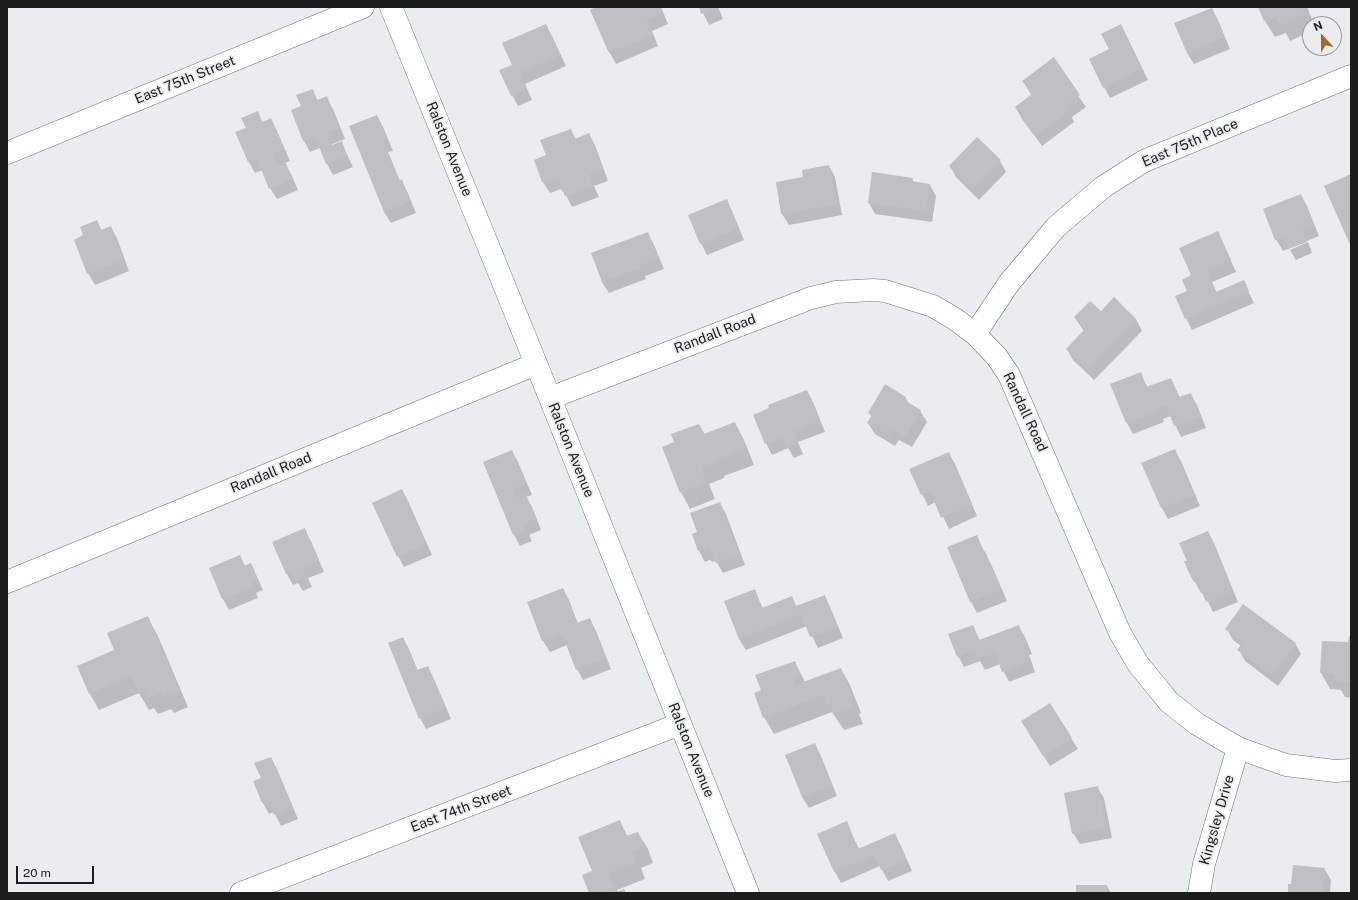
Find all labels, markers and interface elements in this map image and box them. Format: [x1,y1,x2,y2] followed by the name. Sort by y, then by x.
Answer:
[1302,16,1342,56] north arrow
[1312,19,1324,33] text: N
[132,52,238,108] street label: East 75th Street
[422,99,476,199] street label: Ralston Avenue
[1139,115,1241,171] street label: East 75th Place
[672,311,758,357] street label: Randall Road
[999,369,1051,455] street label: Randall Road
[544,400,598,500] street label: Ralston Avenue
[228,449,314,497] street label: Randall Road
[664,700,718,800] street label: Ralston Avenue
[1196,773,1238,867] street label: Kingsley Drive
[408,782,514,836] street label: East 74th Street
[18,858,96,884] scale bar
[23,866,51,880] text: 20 m

